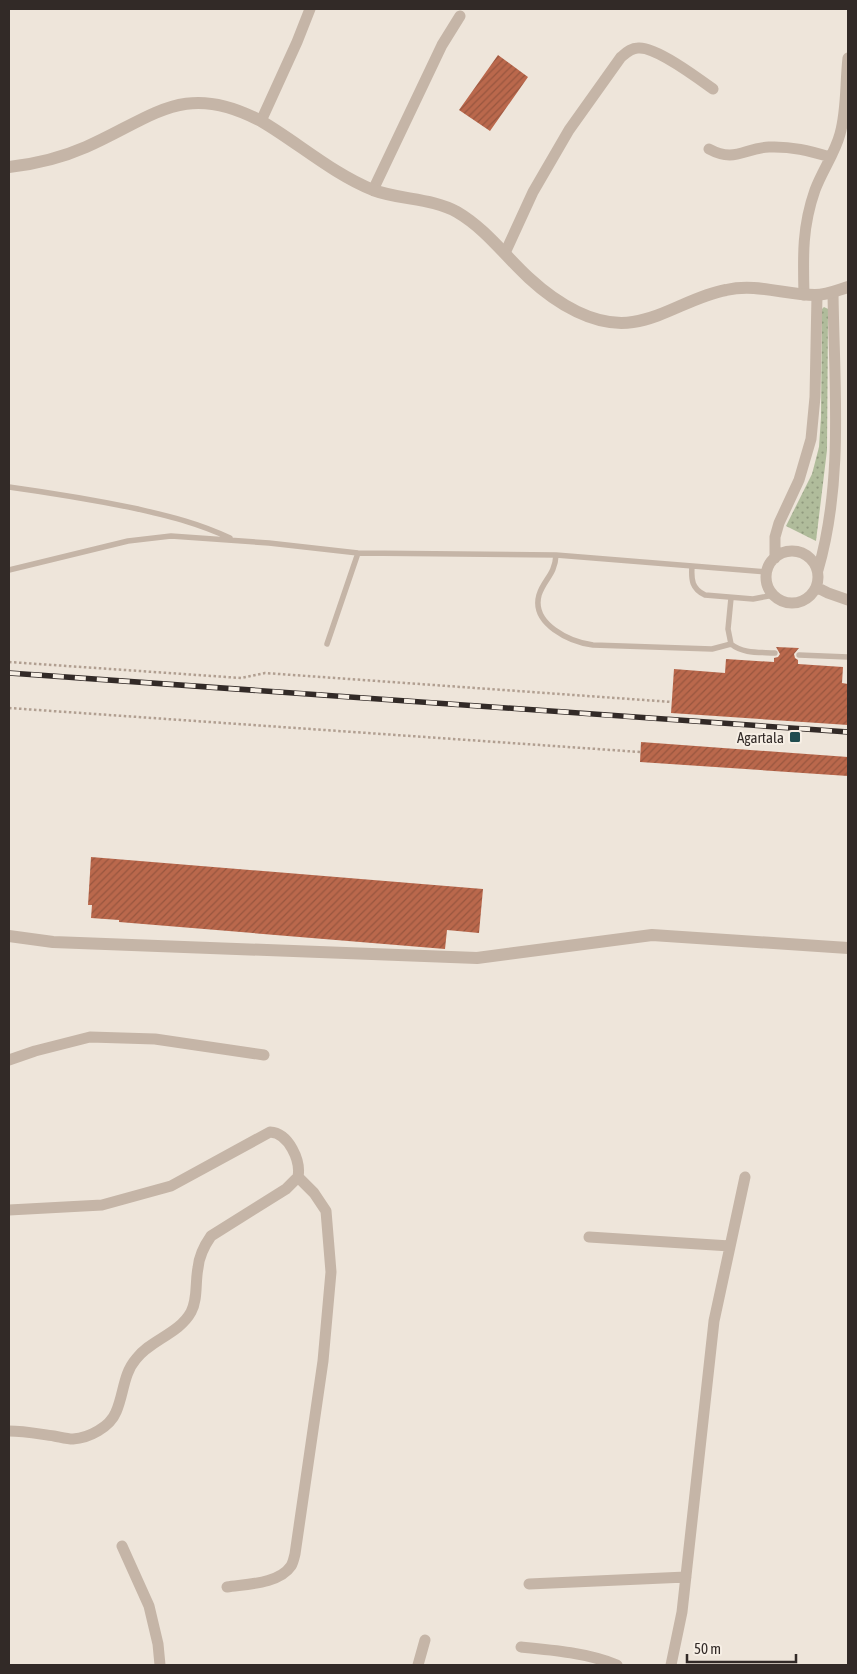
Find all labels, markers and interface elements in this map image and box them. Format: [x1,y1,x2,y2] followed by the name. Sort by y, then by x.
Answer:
[737,729,784,746] place label: Agartala
[788,730,802,744] marker: Agartala
[687,1632,796,1664] scale bar
[694,1640,721,1657] text: 50 m

